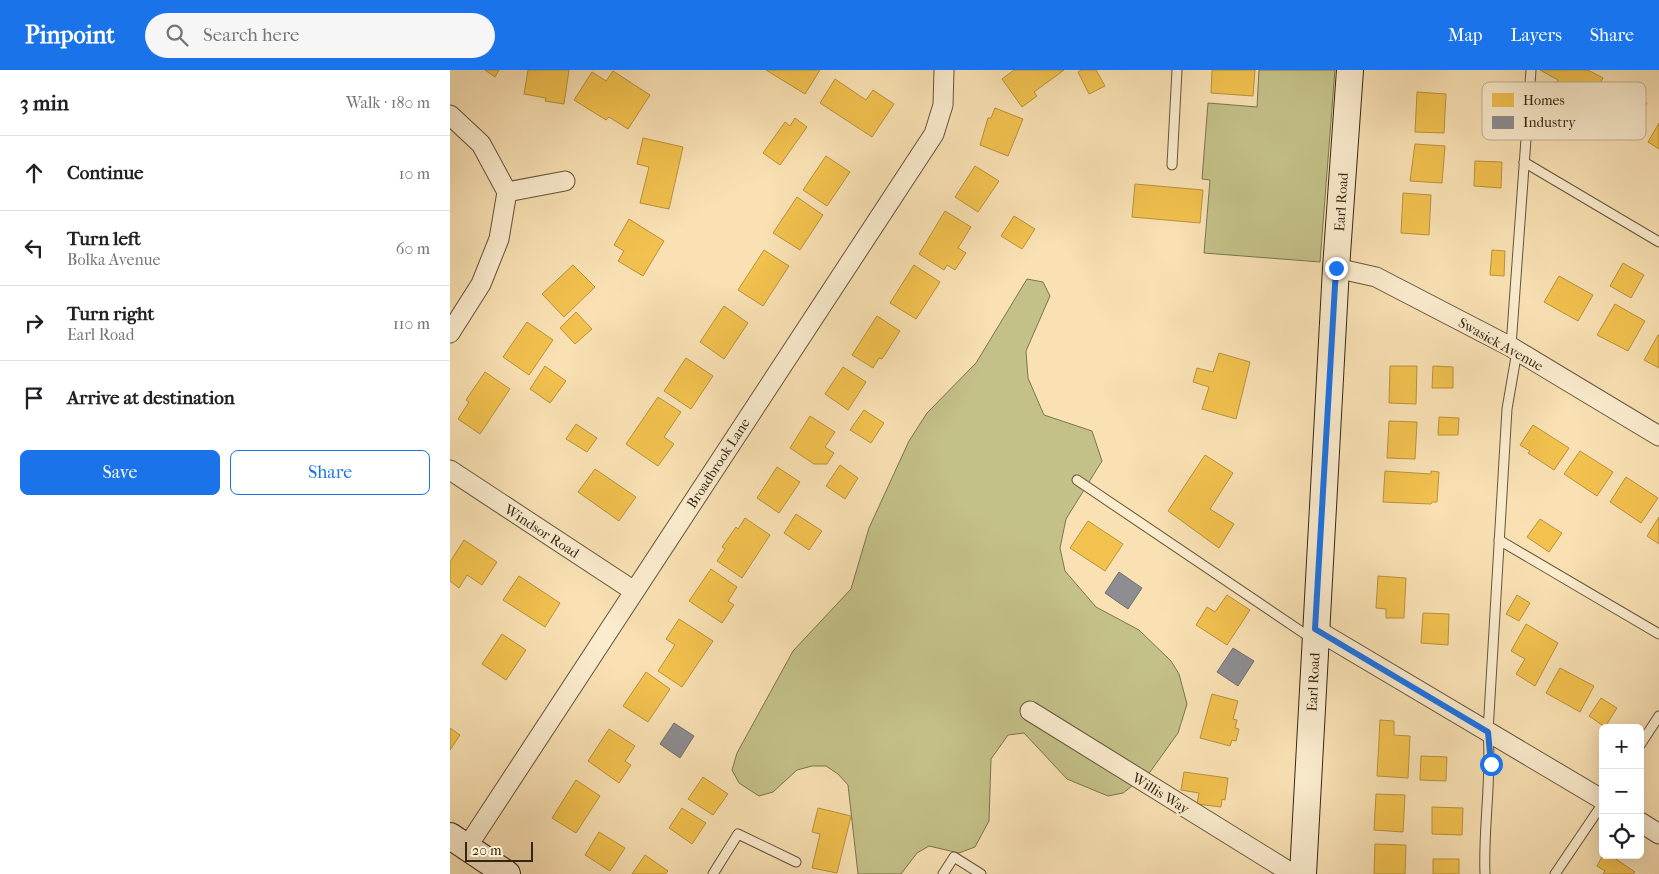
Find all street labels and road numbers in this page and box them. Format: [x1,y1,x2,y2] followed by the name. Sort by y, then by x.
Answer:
[1331,172,1352,232] street label: Earl Road
[1455,314,1546,375] street label: Swasick Avenue
[683,415,754,511] street label: Broadbrook Lane
[500,500,583,562] street label: Windsor Road
[1303,652,1324,712] street label: Earl Road
[1128,769,1193,818] street label: Willis Way

